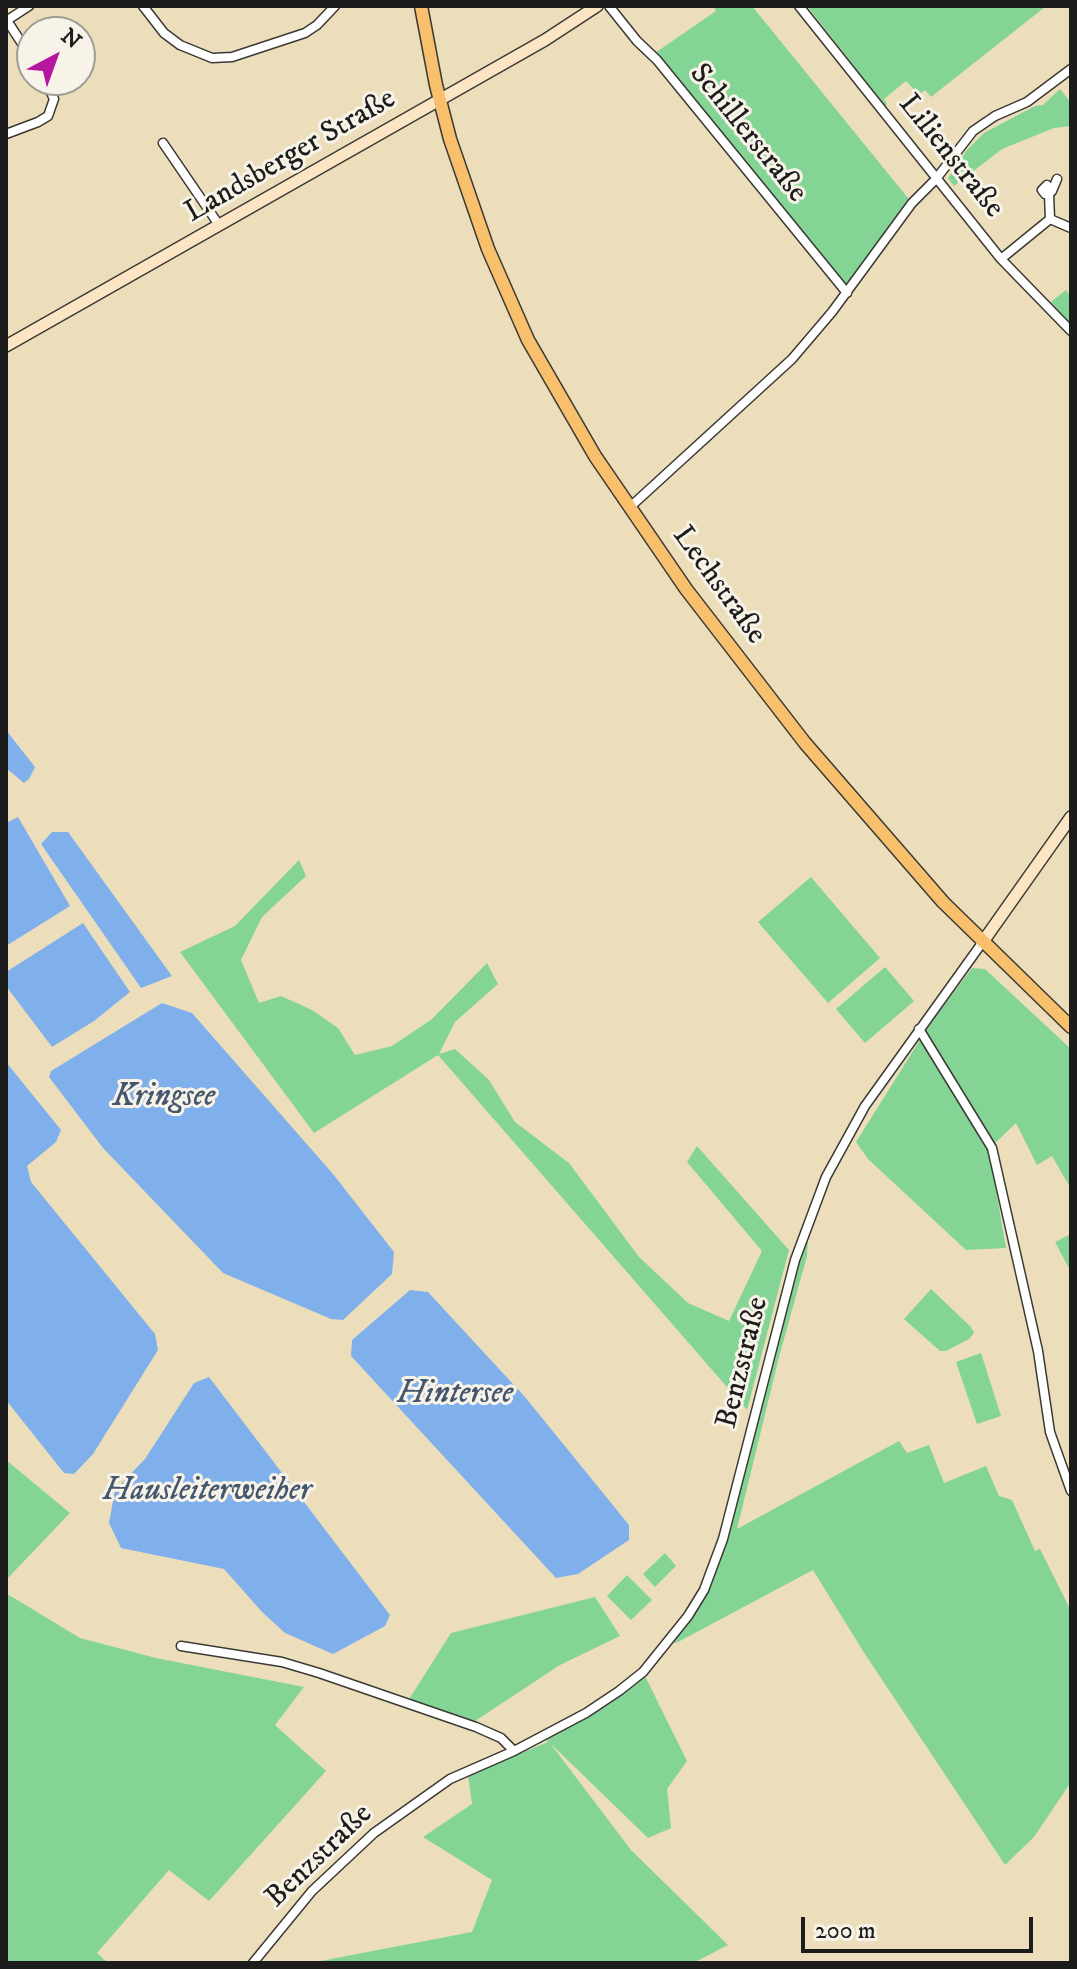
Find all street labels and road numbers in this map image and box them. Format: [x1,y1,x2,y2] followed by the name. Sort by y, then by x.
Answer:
[680,58,814,210] street label: Schillerstraße
[179,82,403,232] street label: Landsberger Straße
[889,88,1011,226] street label: Lilienstraße
[663,520,773,652] street label: Lechstraße
[710,1294,778,1432] street label: Benzstraße
[259,1797,381,1917] street label: Benzstraße

